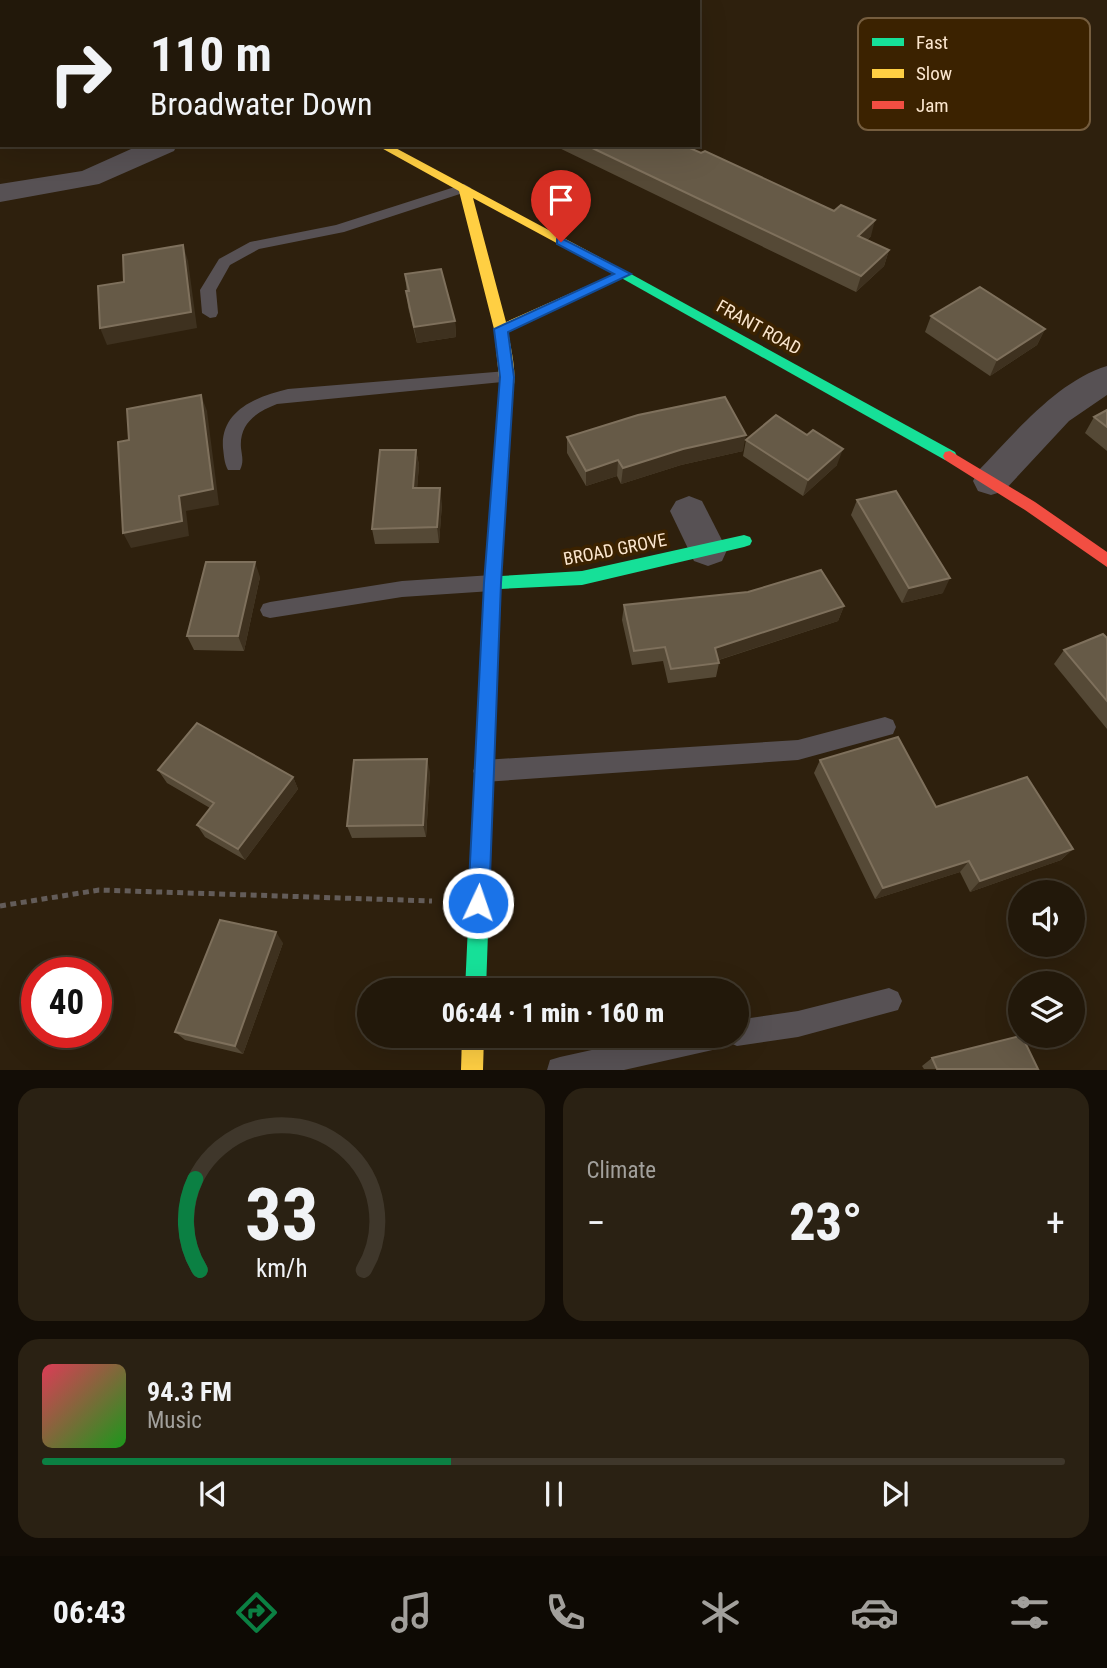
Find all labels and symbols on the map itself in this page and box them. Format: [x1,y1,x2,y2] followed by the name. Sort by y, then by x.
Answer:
[858,18,1090,130] legend
[916,31,948,54] text: Fast
[916,62,952,85] text: Slow
[916,94,949,117] text: Jam
[531,170,591,242] pin
[713,295,805,359] street label: FRANT ROAD
[562,529,668,569] street label: BROAD GROVE
[441,866,515,940] position arrow
[21,957,112,1048] speed limit sign: 40

